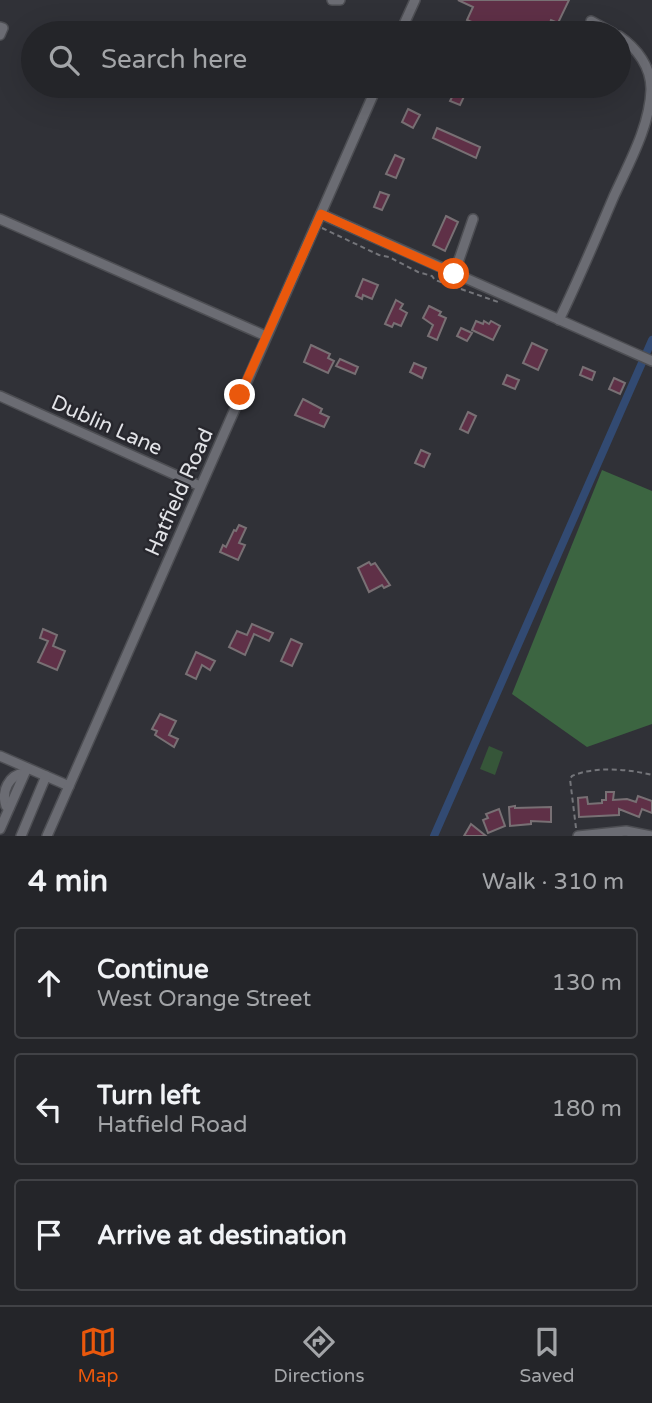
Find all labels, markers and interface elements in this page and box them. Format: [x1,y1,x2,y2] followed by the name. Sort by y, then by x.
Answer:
[21,21,631,98] search box
[45,41,83,79] icon: search
[101,44,247,75] text: Search here
[438,258,469,289] route start
[224,379,255,410] route end
[47,390,166,461] street label: Dublin Lane
[140,424,219,560] street label: Hatfield Road
[28,863,108,900] text: 4 min
[482,868,624,896] text: Walk · 310 m
[97,954,209,985] text: Continue
[30,964,68,1002] icon: ahead
[552,969,622,997] text: 130 m
[97,985,311,1013] text: West Orange Street
[97,1080,200,1111] text: Turn left
[30,1090,68,1128] icon: left
[552,1095,622,1123] text: 180 m
[97,1111,248,1139] text: Hatfield Road
[30,1216,68,1254] icon: arrive
[97,1220,347,1251] text: Arrive at destination
[78,1323,119,1387] tab: Map
[274,1323,365,1387] tab: Directions
[520,1323,574,1387] tab: Saved

